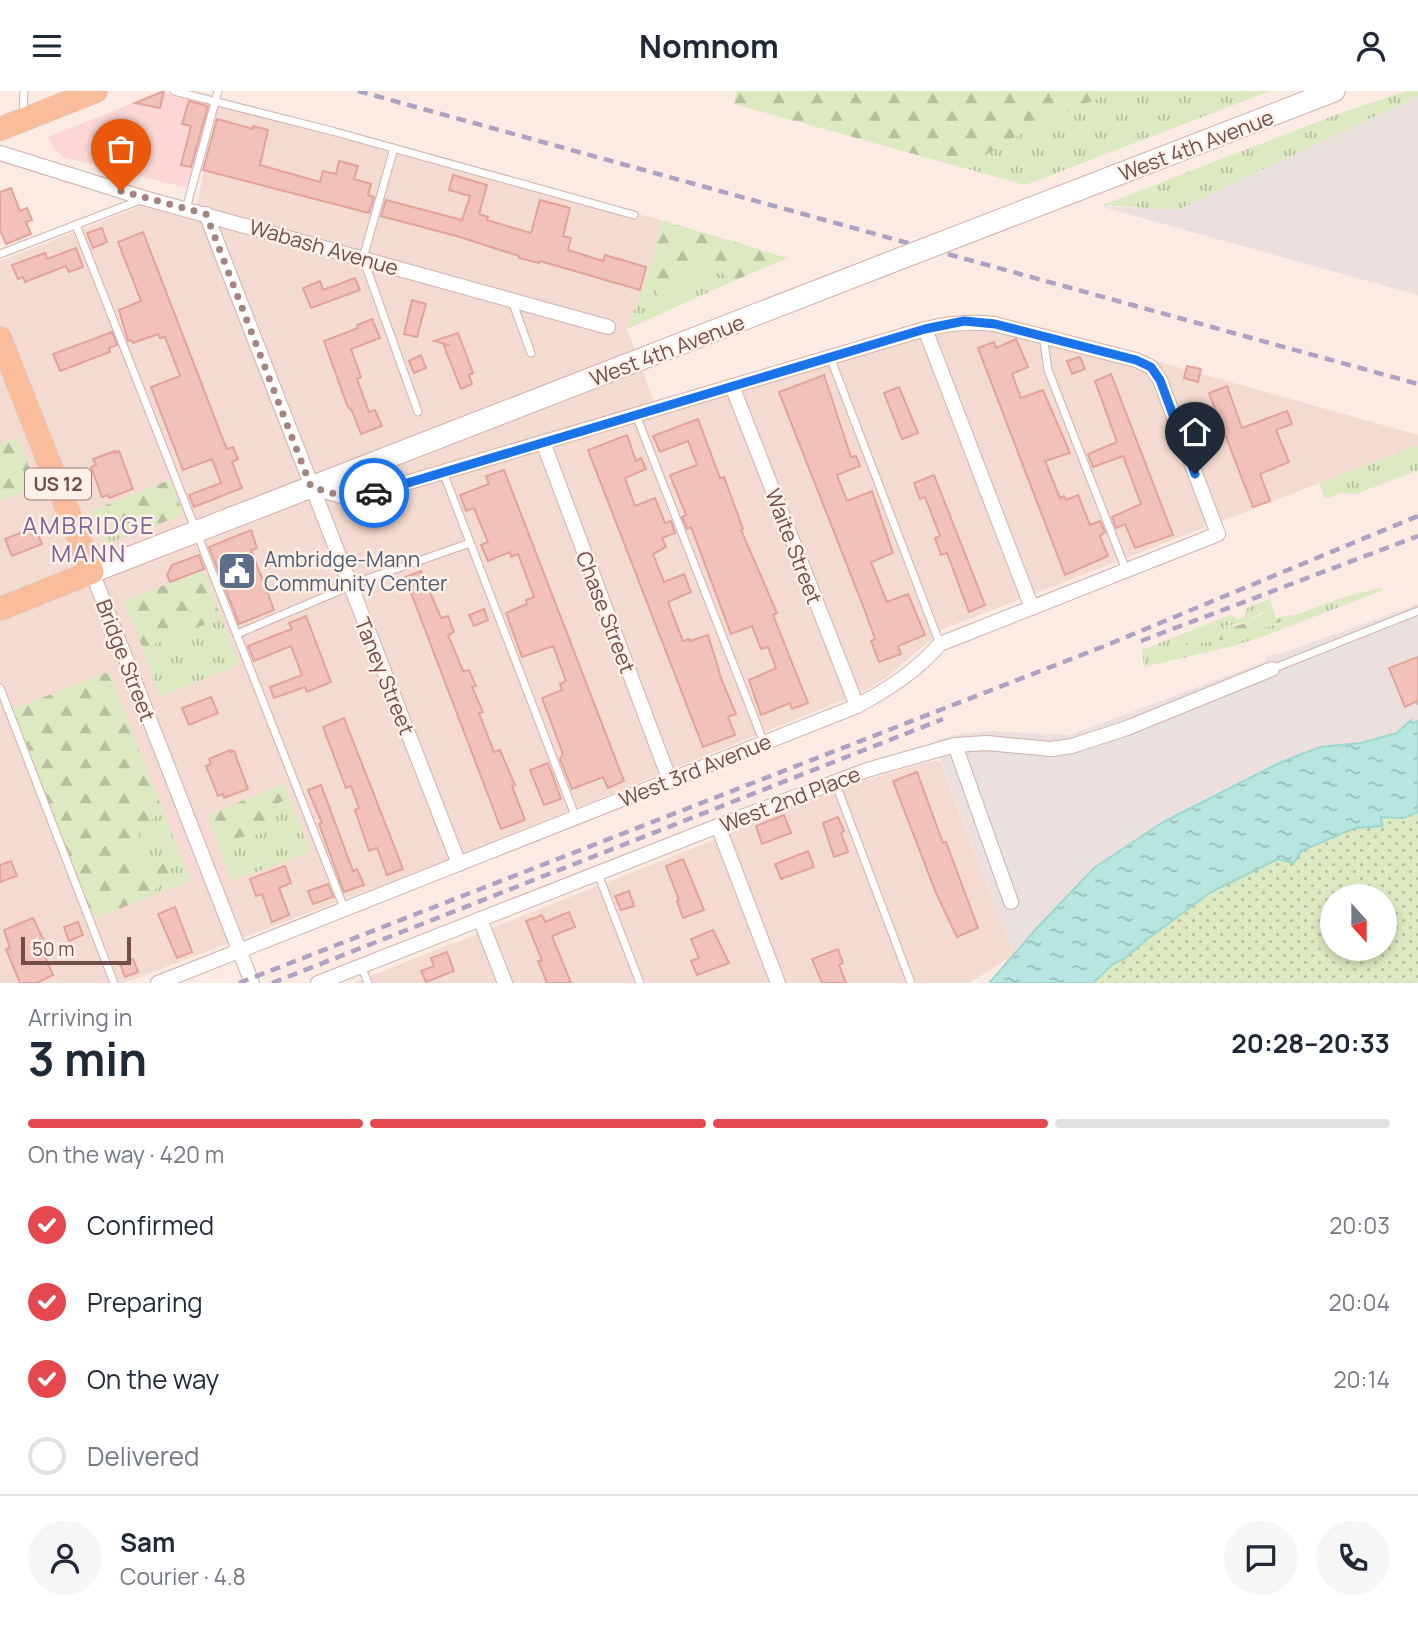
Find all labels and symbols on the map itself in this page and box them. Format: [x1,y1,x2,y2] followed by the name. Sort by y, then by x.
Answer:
[1115,103,1277,187] street label: West 4th Avenue
[91,119,151,191] pin
[246,212,402,282] street label: Wabash Avenue
[586,308,748,392] street label: West 4th Avenue
[1165,402,1225,474] pin
[339,458,409,528] courier
[25,469,91,499] road number: US 12
[759,484,829,608] street label: Waite Street
[22,508,156,569] district label: AMBRIDGE MANN
[264,545,448,597] place label: Ambridge-Mann Community Center
[570,547,642,677] street label: Chase Street
[216,550,258,592] public building icon: Ambridge-Mann Community Center
[90,595,162,725] street label: Bridge Street
[349,613,421,739] street label: Taney Street
[615,727,775,813] street label: West 3rd Avenue
[716,759,864,839] street label: West 2nd Place
[1320,884,1396,961] north arrow
[21,934,131,966] scale bar

